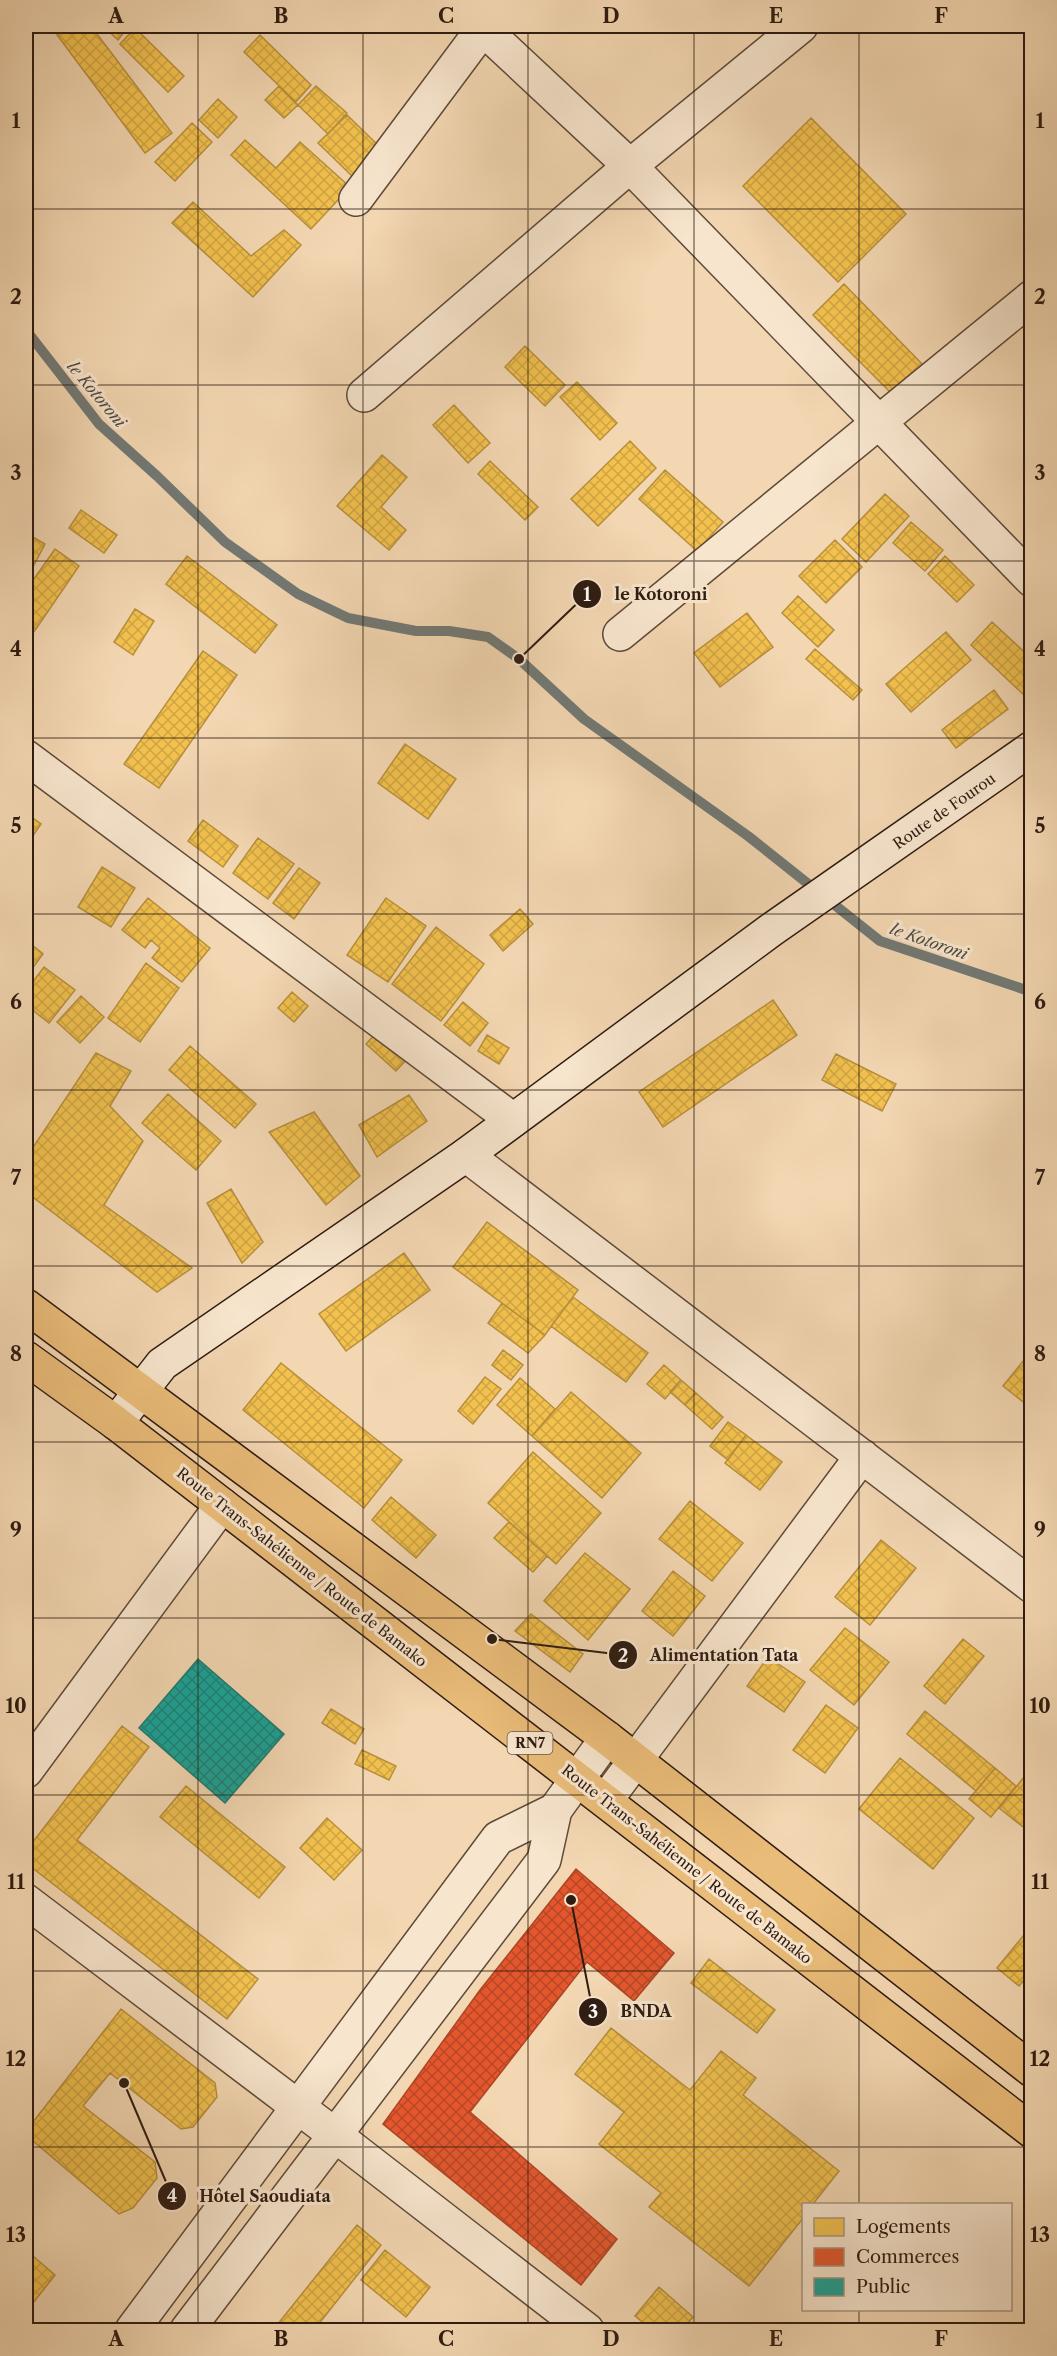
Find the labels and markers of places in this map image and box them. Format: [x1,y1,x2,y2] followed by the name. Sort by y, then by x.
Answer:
[572,577,719,611] callout: le Kotoroni
[608,1638,811,1672] callout: Alimentation Tata
[578,1995,683,2029] callout: BNDA
[157,2179,343,2213] callout: Hôtel Saoudiata

